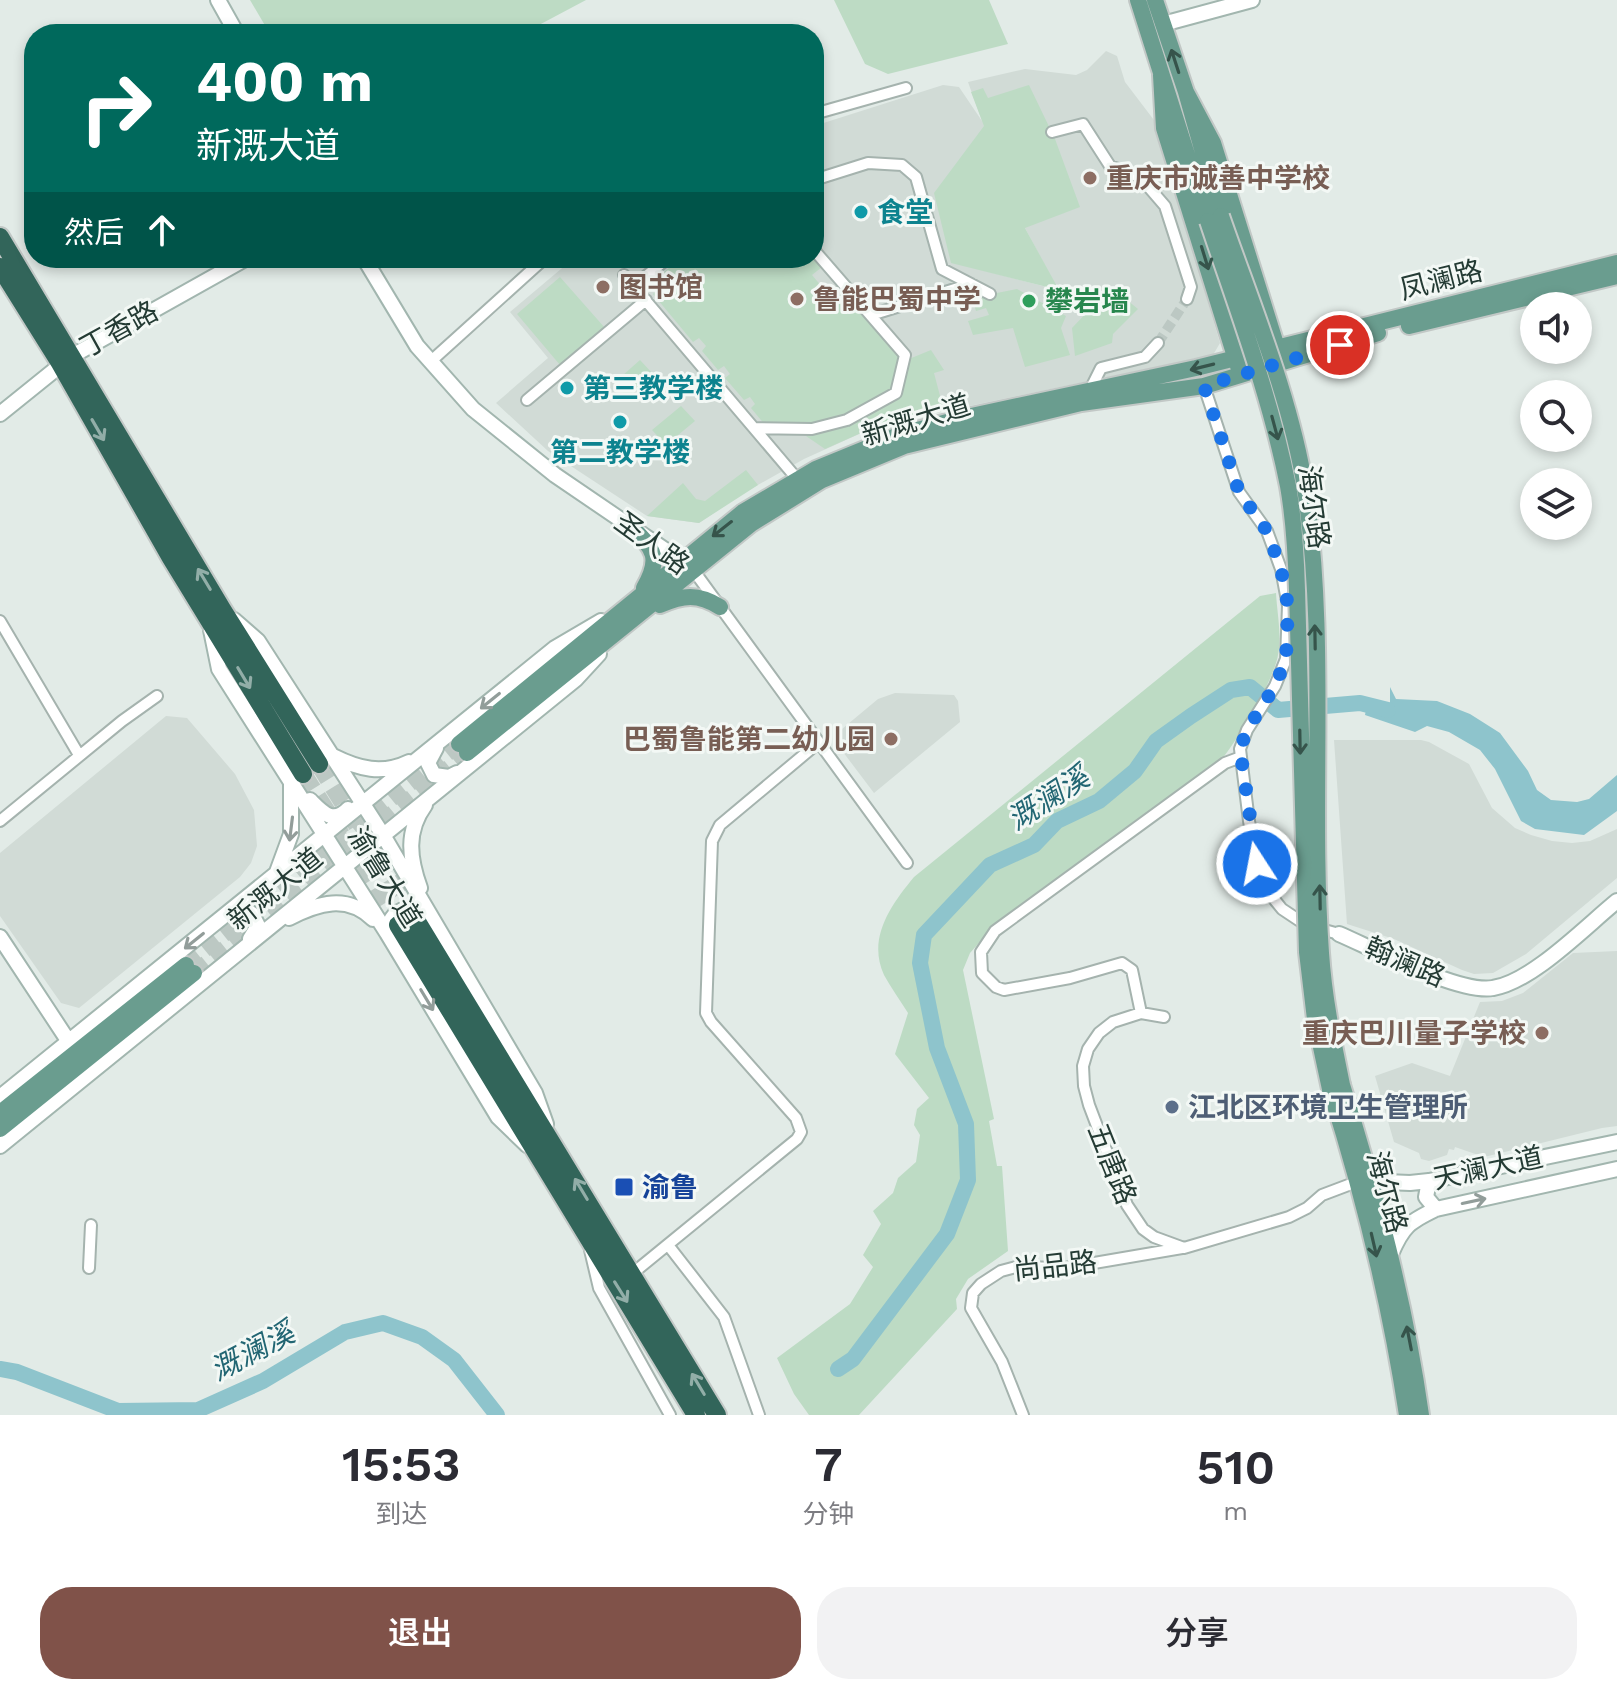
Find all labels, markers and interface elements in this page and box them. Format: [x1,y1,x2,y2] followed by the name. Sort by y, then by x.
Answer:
[1167,48,1182,73] one-way arrow
[196,49,373,115] text: 400 m
[64,56,168,160] icon: right
[196,125,340,167] text: 新溉大道
[1106,162,1330,195] place label: 重庆市诚善中学校
[1081,169,1099,187] marker: 重庆市诚善中学校
[877,196,933,229] place label: 食堂
[852,203,870,221] marker: 食堂
[140,208,184,252] icon: ahead
[64,215,124,250] text: 然后
[1198,245,1213,271] one-way arrow
[1396,254,1486,306] street label: 凤澜路
[619,271,703,304] place label: 图书馆
[594,278,612,296] marker: 图书馆
[813,283,981,316] place label: 鲁能巴蜀中学
[1045,285,1129,318] place label: 攀岩墙
[788,290,806,308] marker: 鲁能巴蜀中学
[1020,292,1038,310] marker: 攀岩墙
[1520,292,1592,540] map controls
[1520,292,1592,364] button: sound
[74,294,164,364] street label: 丁香路
[1306,311,1374,379] pin
[1318,323,1362,367] icon: arrive
[1189,360,1215,375] one-way arrow
[583,372,723,405] place label: 第三教学楼
[558,379,576,397] marker: 第三教学楼
[1520,380,1592,452] button: search
[858,388,974,452] street label: 新溉大道
[611,413,629,431] marker: 第二教学楼
[1268,415,1283,441] one-way arrow
[90,418,106,441] one-way arrow
[550,436,690,469] place label: 第二教学楼
[1292,463,1336,551] street label: 海尔路
[1520,468,1592,540] button: layers
[608,505,696,581] street label: 圣人路
[712,521,733,538] one-way arrow
[196,568,212,591] one-way arrow
[1307,624,1322,651] one-way arrow
[237,666,253,689] one-way arrow
[480,691,501,709] one-way arrow
[623,723,875,756] place label: 巴蜀鲁能第二幼儿园
[1293,728,1308,755] one-way arrow
[882,730,900,748] marker: 巴蜀鲁能第二幼儿园
[1001,757,1098,837] water label: 溉澜溪
[283,815,298,841] one-way arrow
[341,821,429,933] street label: 渝鲁大道
[1215,822,1299,906] position arrow
[221,841,329,937] street label: 新溉大道
[1312,884,1327,911] one-way arrow
[1360,930,1450,994] street label: 翰澜路
[184,933,205,950] one-way arrow
[420,988,436,1011] one-way arrow
[1302,1017,1526,1050] place label: 重庆巴川量子学校
[1533,1024,1551,1042] marker: 重庆巴川量子学校
[1188,1091,1468,1124] place label: 江北区环境卫生管理所
[1163,1098,1181,1116] marker: 江北区环境卫生管理所
[1081,1119,1143,1209] street label: 五唐路
[1430,1140,1546,1196] street label: 天澜大道
[1360,1147,1414,1237] street label: 海尔路
[642,1171,698,1204] place label: 渝鲁
[613,1176,635,1198] marker: 渝鲁
[573,1178,589,1201] one-way arrow
[1461,1193,1486,1208] one-way arrow
[1367,1231,1382,1257] one-way arrow
[1011,1245,1099,1287] street label: 尚品路
[613,1280,629,1303] one-way arrow
[204,1313,303,1388] water label: 溉澜溪
[1400,1326,1415,1351] one-way arrow
[690,1373,706,1396] one-way arrow
[342,1436,461,1493] text: 15:53
[814,1436,843,1493] text: 7
[1197,1439,1275,1496] text: 510
[1223,1496,1248,1526] text: m
[375,1499,427,1529] text: 到达
[803,1499,855,1529] text: 分钟
[40,1587,801,1679] button: 退出
[817,1587,1577,1679] button: 分享

